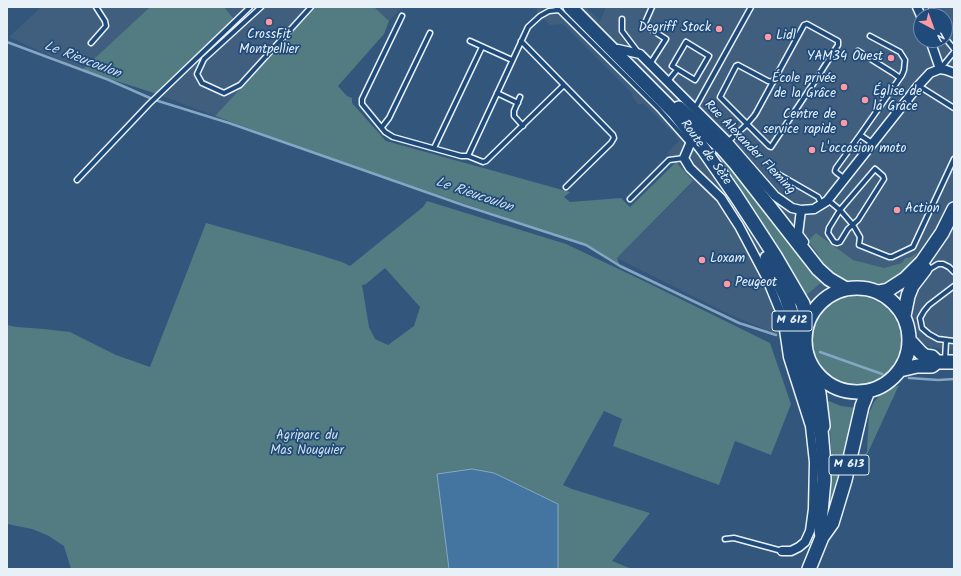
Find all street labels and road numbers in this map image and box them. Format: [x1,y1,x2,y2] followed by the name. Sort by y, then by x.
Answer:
[700,98,798,198] street label: Rue Alexander Fleming
[676,117,734,189] street label: Route de Sète
[772,311,812,331] road number: M 612
[829,455,869,475] road number: M 613

